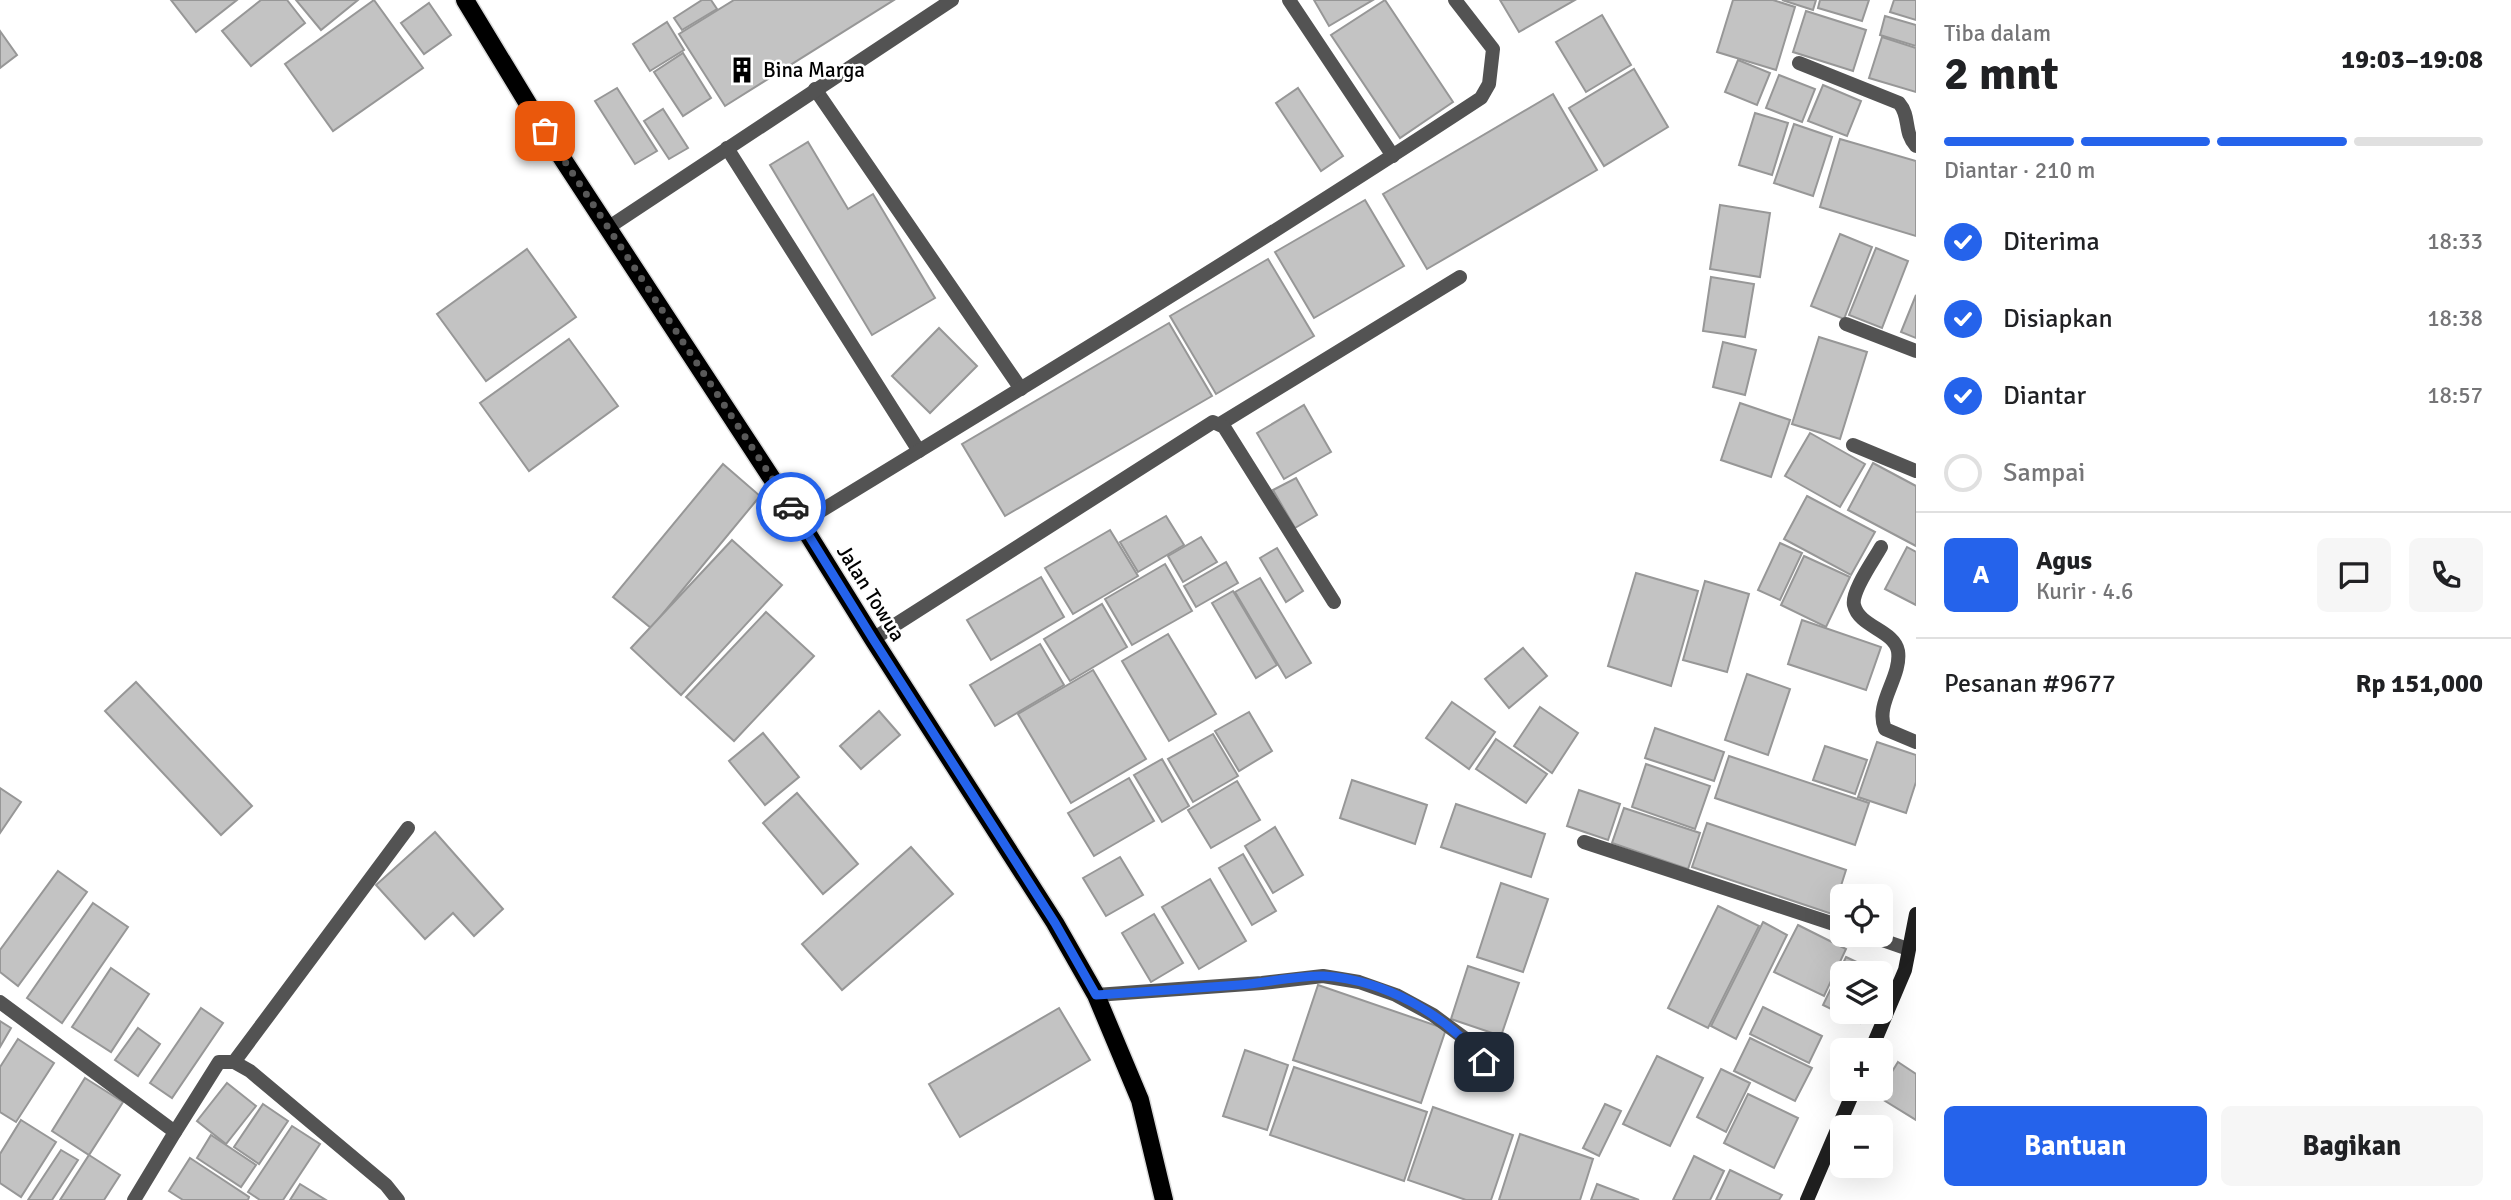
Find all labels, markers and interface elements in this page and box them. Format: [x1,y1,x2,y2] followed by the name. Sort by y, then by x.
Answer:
[1944,19,2051,48] text: Tiba dalam
[2341,44,2483,76] text: 19:03–19:08
[1944,46,2059,102] text: 2 mnt
[727,55,757,85] building icon: Bina Marga
[763,57,865,83] place label: Bina Marga
[515,101,575,161] pin
[526,112,564,150] icon: bag
[1944,156,2095,185] text: Diantar · 210 m
[1944,223,1982,261] icon: check
[2003,226,2100,258] text: Diterima
[2427,227,2483,256] text: 18:33
[1944,300,1982,338] icon: check
[2003,303,2113,335] text: Disiapkan
[2427,304,2483,333] text: 18:38
[1944,377,1982,415] icon: check
[2003,380,2086,412] text: Diantar
[2427,381,2483,410] text: 18:57
[2003,457,2085,489] text: Sampai
[756,472,826,542] courier
[772,488,810,526] icon: car
[2317,538,2391,612] button: chat
[2409,538,2483,612] button: phone
[831,540,911,646] street label: Jalan Towua
[2036,545,2092,577] text: Agus
[1973,559,1989,591] text: A
[2036,577,2133,606] text: Kurir · 4.6
[1944,668,2116,700] text: Pesanan #9677
[2355,668,2483,700] text: Rp 151,000
[1830,884,1893,1178] map controls
[1830,884,1893,947] button: locate
[1830,961,1893,1024] button: layers
[1454,1032,1514,1092] pin
[1830,1038,1893,1101] button: +
[1465,1043,1503,1081] icon: home
[1944,1106,2207,1186] button: Bantuan
[2221,1106,2483,1186] button: Bagikan
[1830,1115,1893,1178] button: −

